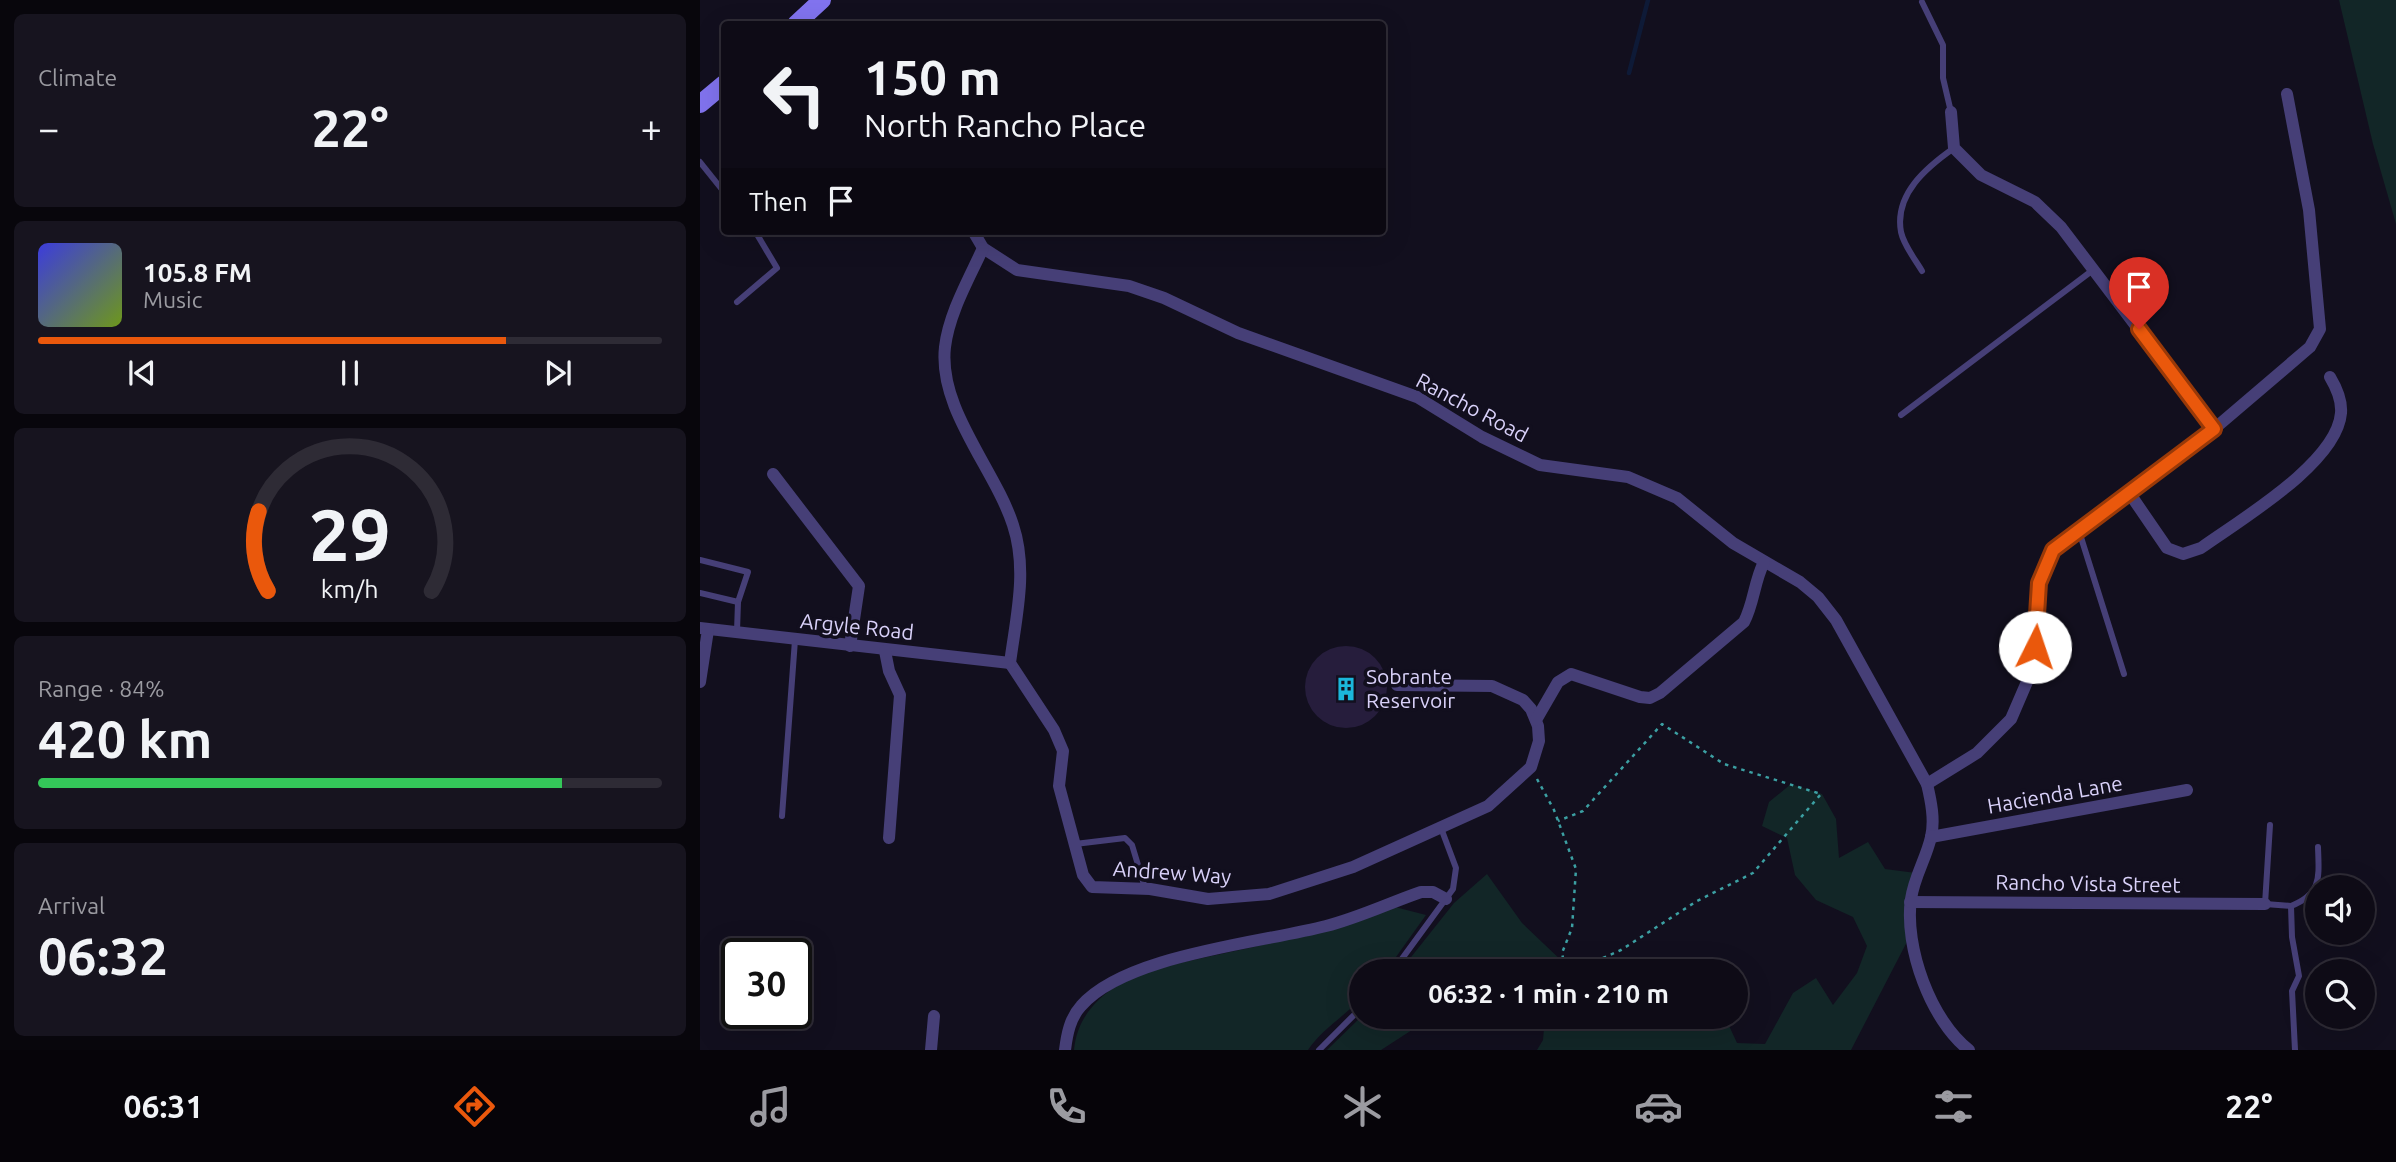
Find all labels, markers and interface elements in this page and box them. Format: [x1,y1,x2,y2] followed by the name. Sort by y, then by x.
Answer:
[749,49,840,140] icon: left
[864,49,1001,104] text: 150 m
[38,65,117,90] text: Climate
[311,99,389,157] text: 22°
[38,107,59,149] text: −
[641,107,662,149] text: +
[864,107,1146,143] text: North Rancho Place
[822,182,860,220] icon: arrive
[749,187,808,216] text: Then
[2109,257,2169,329] pin
[143,258,252,287] text: 105.8 FM
[2120,268,2158,306] icon: arrive
[143,287,202,312] text: Music
[123,354,161,392] icon: previous
[331,354,369,392] icon: pause
[539,354,577,392] icon: next
[1412,368,1532,447] street label: Rancho Road
[309,493,391,575] text: 29
[321,575,379,603] text: km/h
[799,608,915,644] street label: Argyle Road
[1998,610,2072,684] position arrow
[1366,664,1455,712] place label: Sobrante Reservoir
[1332,675,1360,703] building icon: Sobrante Reservoir
[38,676,165,701] text: Range · 84%
[38,710,212,768] text: 420 km
[1985,770,2124,818] street label: Hacienda Lane
[1112,856,1232,888] street label: Andrew Way
[1995,869,2181,897] street label: Rancho Vista Street
[2305,875,2375,1029] map controls
[2305,875,2375,945] button: sound
[38,893,105,918] text: Arrival
[38,927,168,985] text: 06:32
[721,938,812,1029] speed limit sign: 30
[2305,959,2375,1029] button: search
[1428,979,1669,1008] text: 06:32 · 1 min · 210 m
[450,1082,499,1131] icon: directions
[746,1082,795,1131] icon: music
[1042,1082,1091,1131] icon: phone
[1338,1082,1387,1131] icon: climate
[1634,1082,1683,1131] icon: car
[1929,1082,1978,1131] icon: filters
[123,1088,203,1124] text: 06:31
[2225,1088,2273,1124] text: 22°

